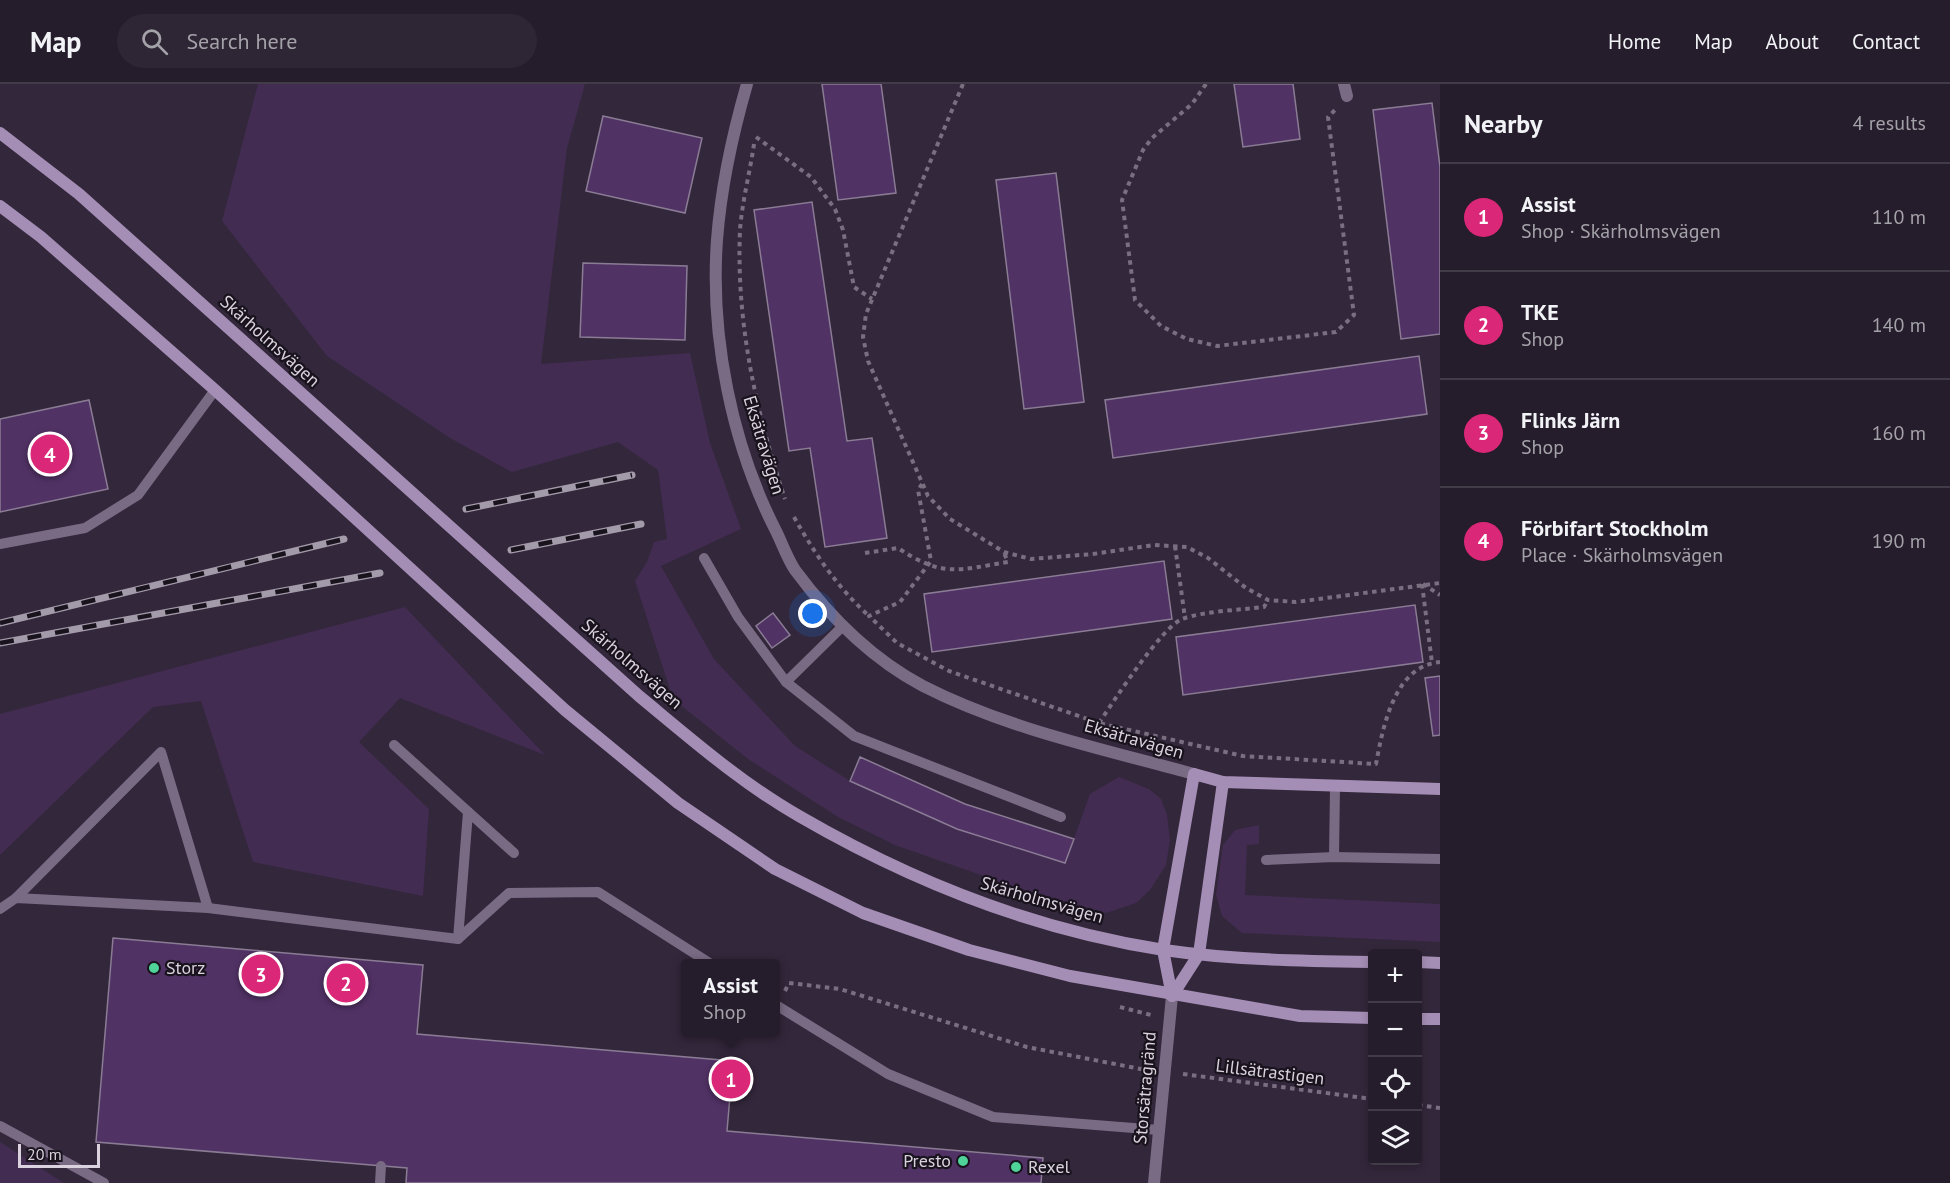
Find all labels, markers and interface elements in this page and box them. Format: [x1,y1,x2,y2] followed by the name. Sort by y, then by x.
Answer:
[117,14,537,68] search box
[30,23,81,60] text: Map
[138,25,171,58] icon: search
[186,27,297,55] text: Search here
[1608,28,1661,55] text: Home
[1694,28,1733,55] text: Map
[1766,28,1819,55] text: About
[1852,28,1920,55] text: Contact
[1464,107,1542,140] text: Nearby
[1853,110,1926,136] text: 4 results
[1521,190,1576,218] text: Assist
[1478,204,1489,230] text: 1
[1872,204,1926,230] text: 110 m
[1521,218,1721,244] text: Shop · Skärholmsvägen
[216,290,325,391] street label: Skärholmsvägen
[1521,298,1559,326] text: TKE
[1478,312,1489,338] text: 2
[1872,312,1926,338] text: 140 m
[1521,326,1564,352] text: Shop
[739,393,790,497] street label: Eksätravägen
[1521,406,1620,434] text: Flinks Järn
[1478,420,1489,446] text: 3
[1872,420,1926,446] text: 160 m
[31,432,70,476] pin: 4
[1521,434,1564,460] text: Shop
[1521,514,1708,542] text: Förbifart Stockholm
[1478,528,1489,554] text: 4
[1872,528,1926,554] text: 190 m
[1521,542,1723,568] text: Place · Skärholmsvägen
[798,599,827,628] your location
[577,613,688,714] street label: Skärholmsvägen
[1082,713,1186,764] street label: Eksätravägen
[978,871,1106,928] street label: Skärholmsvägen
[1368,949,1422,1165] map controls
[1368,949,1422,1003] button: +
[242,952,280,996] pin: 3
[166,956,205,979] place label: Storz
[681,959,780,1037] popup
[326,960,366,1006] pin: 2
[147,961,161,975] marker: Storz
[703,971,758,999] text: Assist
[703,999,746,1025] text: Shop
[1368,1003,1422,1057] button: −
[1128,1031,1161,1145] street label: Storsätragränd
[1214,1053,1326,1090] street label: Lillsätrastigen
[712,1056,750,1102] pin: 1
[1368,1057,1422,1111] button: locate
[1368,1111,1422,1165] button: layers
[18,1141,100,1168] scale bar
[27,1144,62,1164] text: 20 m
[903,1149,951,1172] place label: Presto
[956,1154,970,1168] marker: Presto
[1028,1155,1071,1178] place label: Rexel
[1009,1160,1023,1174] marker: Rexel

